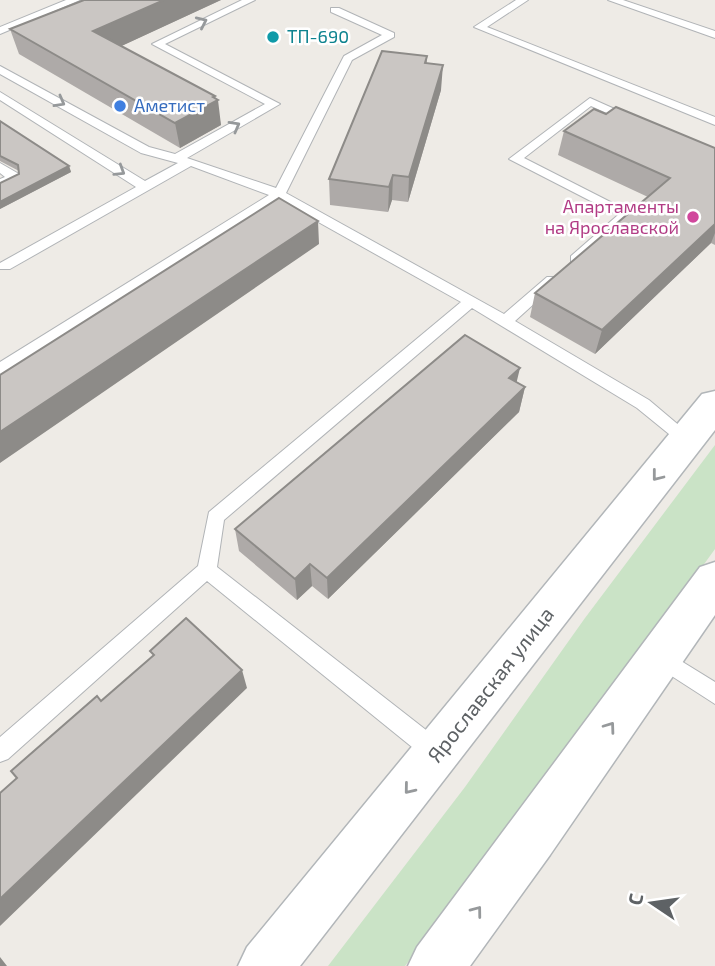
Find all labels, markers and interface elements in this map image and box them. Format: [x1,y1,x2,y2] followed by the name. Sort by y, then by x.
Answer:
[195,17,207,31] one-way arrow
[287,25,349,47] place label: ТП-690
[265,29,281,45] marker: ТП-690
[52,94,65,107] one-way arrow
[134,94,205,116] place label: Аметист
[112,98,128,114] marker: Аметист
[228,121,241,134] one-way arrow
[112,162,125,175] one-way arrow
[545,195,679,238] place label: Апартаменты на Ярославской
[685,209,701,225] marker: Апартаменты на Ярославской
[652,468,665,480] one-way arrow
[421,601,559,767] street label: Ярославская улица
[602,722,614,735] one-way arrow
[405,780,417,793] one-way arrow
[617,868,687,938] north arrow
[622,891,647,907] text: С
[468,906,481,919] one-way arrow

